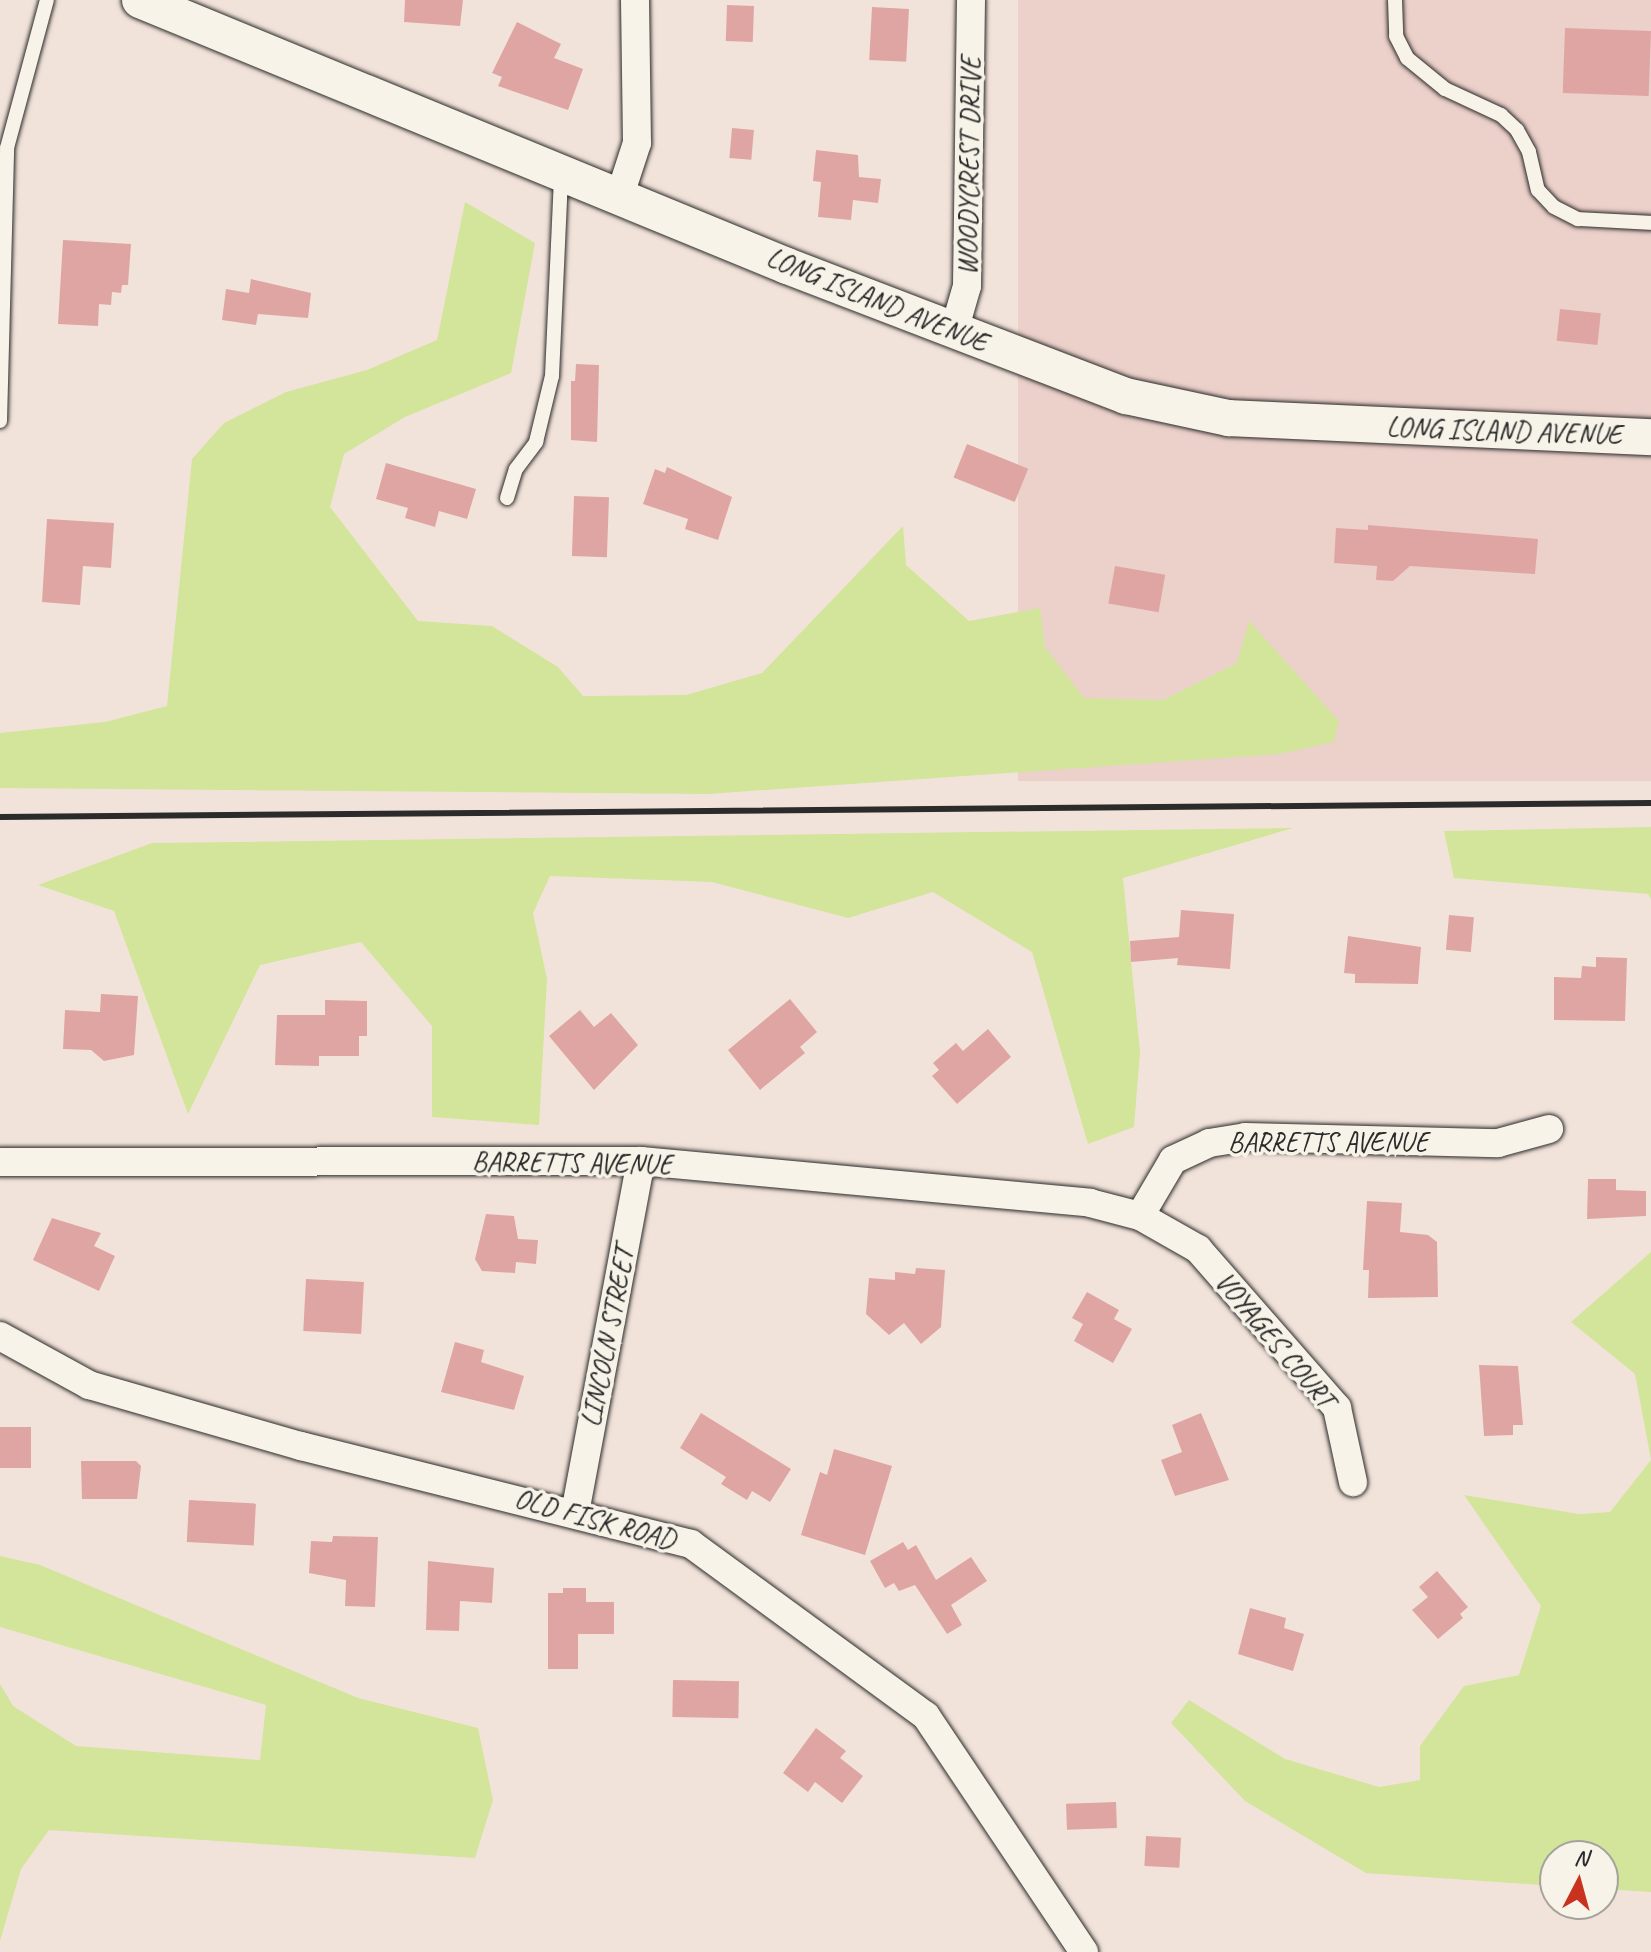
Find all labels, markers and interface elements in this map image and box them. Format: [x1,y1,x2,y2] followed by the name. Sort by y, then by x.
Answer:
[950,56,988,276] street label: WOODYCREST DRIVE
[761,240,993,360] street label: LONG ISLAND AVENUE
[1386,410,1622,452] street label: LONG ISLAND AVENUE
[1227,1125,1429,1159] street label: BARRETTS AVENUE
[471,1144,673,1182] street label: BARRETTS AVENUE
[574,1245,642,1429] street label: LINCOLN STREET
[1208,1265,1342,1415] street label: VOYAGES COURT
[510,1481,680,1557] street label: OLD FISK ROAD
[1539,1840,1619,1920] north arrow
[1573,1843,1590,1873] text: N

